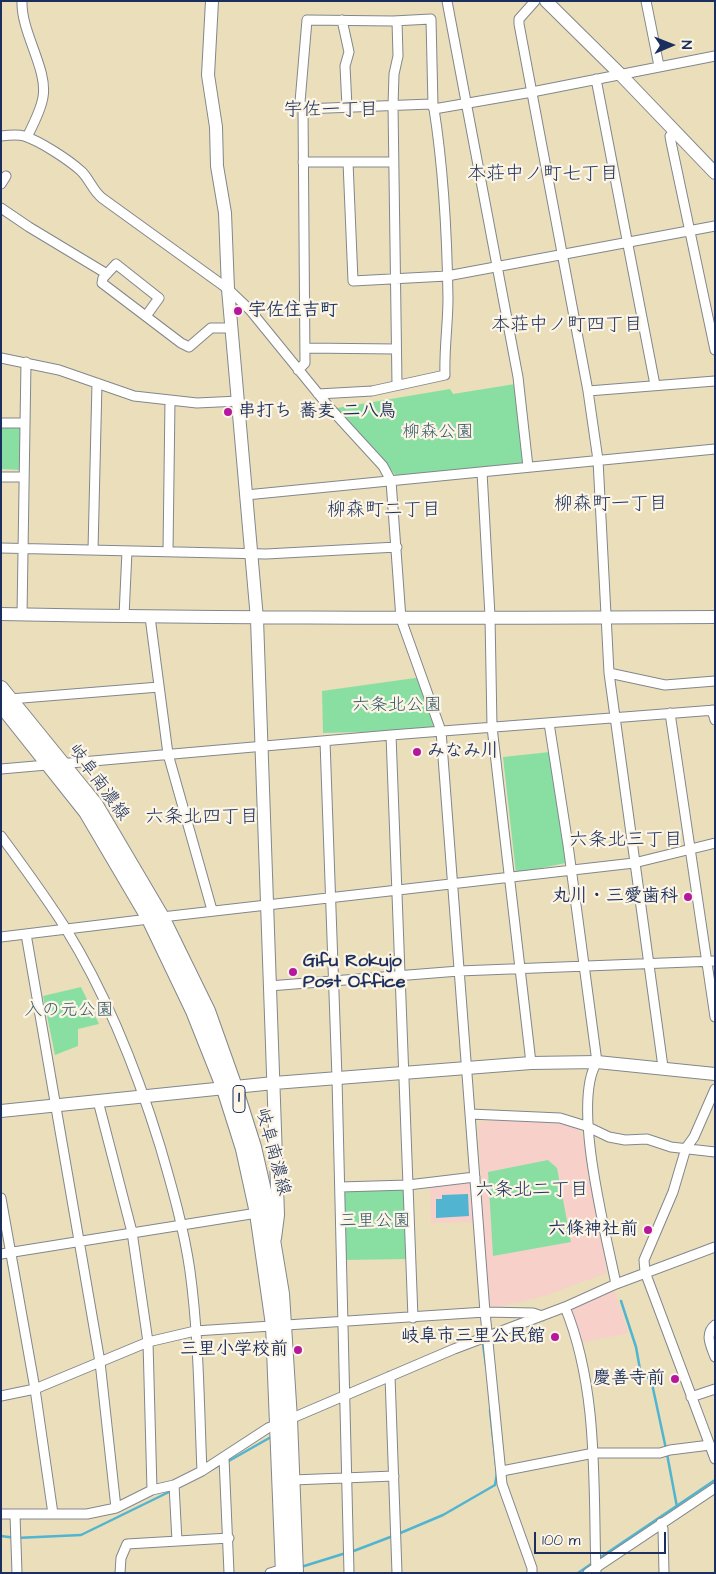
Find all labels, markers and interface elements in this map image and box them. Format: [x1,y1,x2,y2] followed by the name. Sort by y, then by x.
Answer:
[646,20,696,70] north arrow
[676,40,696,49] text: N
[284,100,378,122] district label: 宇佐一丁目
[467,164,619,186] district label: 本荘中ノ町七丁目
[248,300,338,322] place label: 宇佐住吉町
[232,305,244,317] marker: 宇佐住吉町
[491,315,643,337] district label: 本荘中ノ町四丁目
[238,401,396,423] place label: 串打ち 蕎麦 二八鳥
[222,406,234,418] marker: 串打ち 蕎麦 二八鳥
[402,422,474,444] park label: 柳森公園
[554,494,668,516] district label: 柳森町一丁目
[327,500,441,522] district label: 柳森町二丁目
[352,695,442,717] park label: 六条北公園
[63,740,133,826] street label: 岐阜南濃線
[427,741,499,763] place label: みなみ川
[411,746,423,758] marker: みなみ川
[145,807,259,829] district label: 六条北四丁目
[569,830,683,852] district label: 六条北三丁目
[552,886,678,908] place label: 丸川・三愛歯科
[682,891,694,903] marker: 丸川・三愛歯科
[303,951,405,994] place label: Gifu Rokujo Post Office
[287,966,299,978] marker: Gifu Rokujo Post Office
[24,1000,114,1022] park label: 入の元公園
[233,1086,245,1112] road number: 1
[250,1106,294,1198] street label: 岐阜南濃線
[475,1180,589,1202] district label: 六条北二丁目
[339,1211,411,1233] park label: 三里公園
[548,1219,638,1241] place label: 六條神社前
[642,1224,654,1236] marker: 六條神社前
[401,1326,545,1348] place label: 岐阜市三里公民館
[549,1331,561,1343] marker: 岐阜市三里公民館
[180,1339,288,1361] place label: 三里小学校前
[292,1344,304,1356] marker: 三里小学校前
[593,1368,665,1390] place label: 慶善寺前
[669,1373,681,1385] marker: 慶善寺前
[536,1522,668,1554] scale bar
[542,1530,581,1551] text: 100 m

